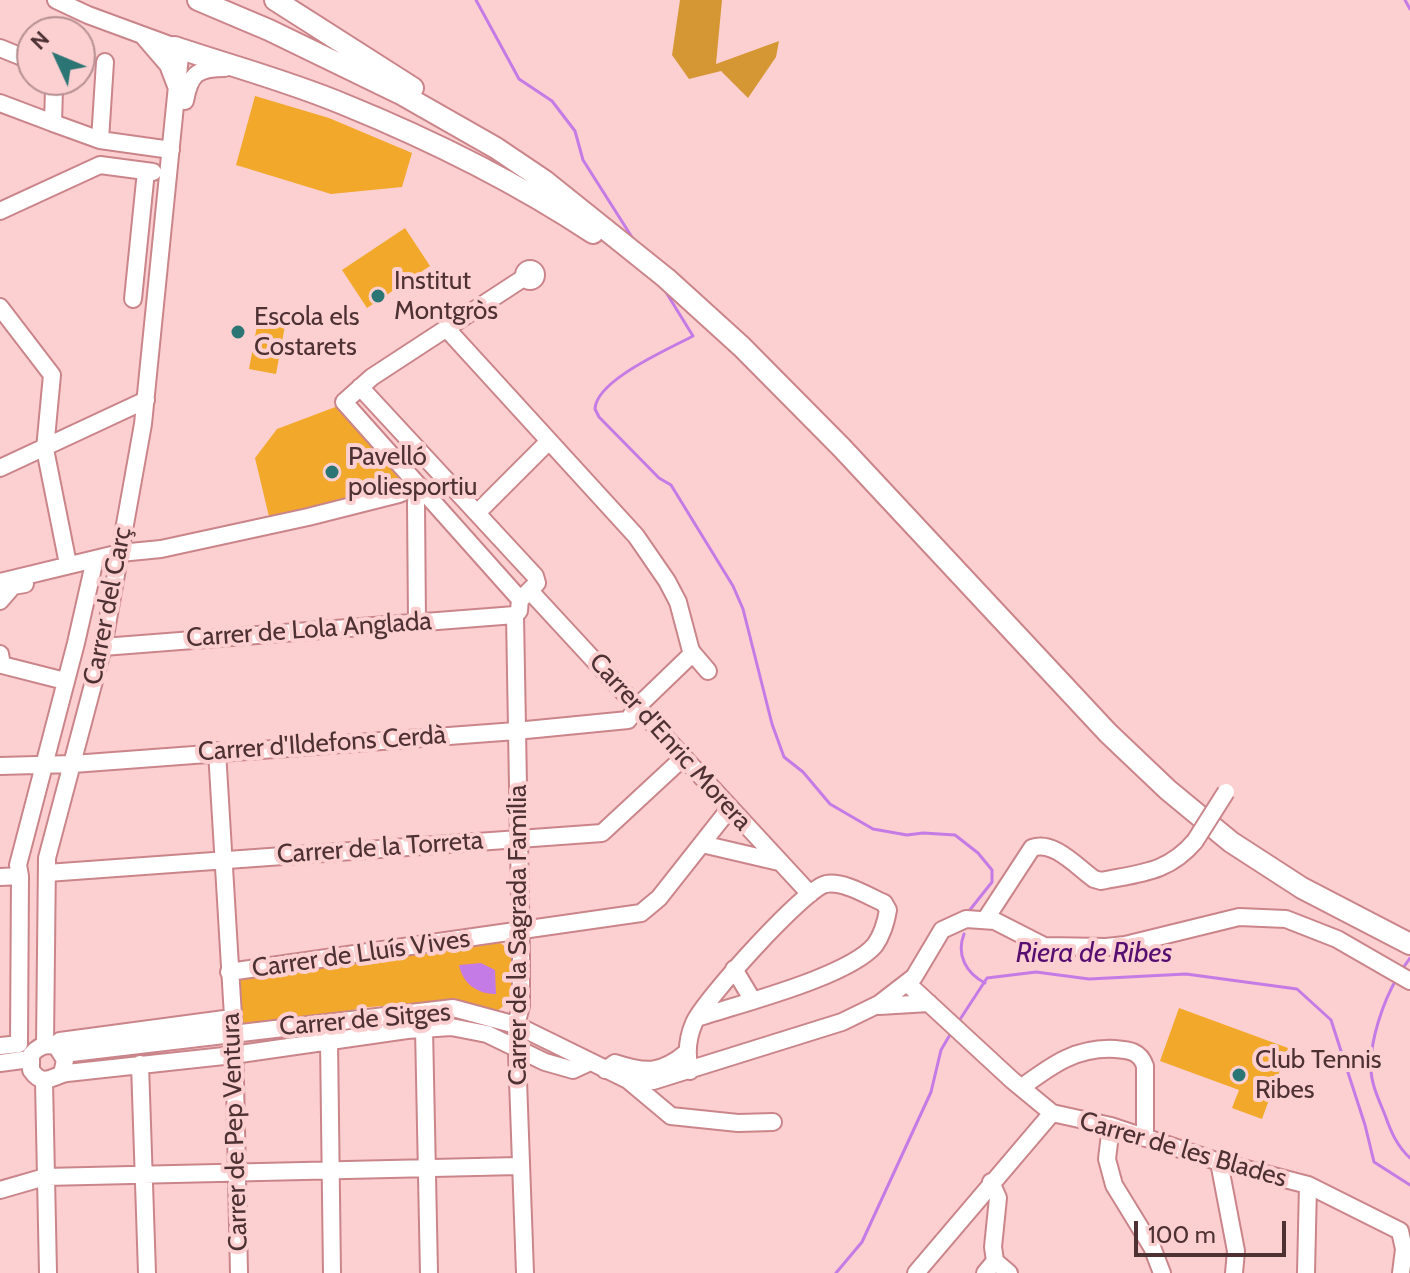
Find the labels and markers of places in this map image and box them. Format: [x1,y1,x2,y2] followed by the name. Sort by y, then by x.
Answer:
[394,265,498,326] place label: Institut Montgròs
[369,287,387,305] marker: Institut Montgròs
[254,301,360,362] place label: Escola els Costarets
[229,323,247,341] marker: Escola els Costarets
[348,441,477,502] place label: Pavelló poliesportiu
[323,463,341,481] marker: Pavelló poliesportiu
[1255,1044,1382,1106] place label: Club Tennis Ribes
[1230,1066,1248,1084] marker: Club Tennis Ribes

